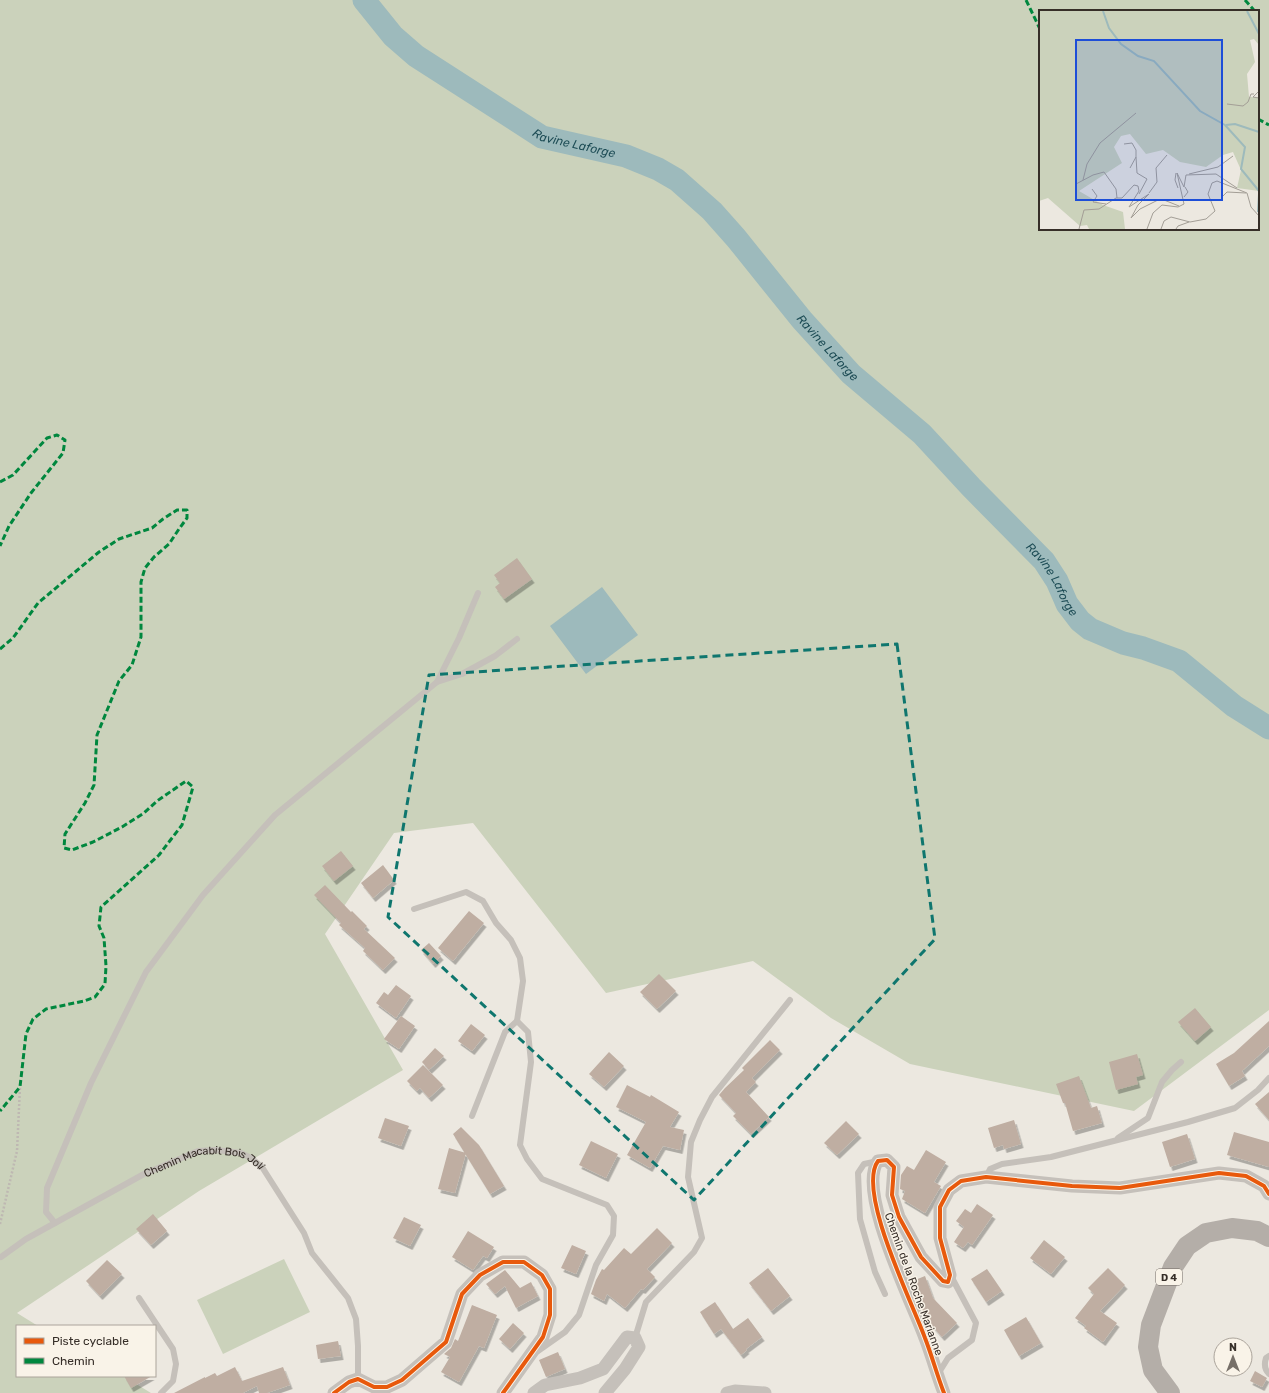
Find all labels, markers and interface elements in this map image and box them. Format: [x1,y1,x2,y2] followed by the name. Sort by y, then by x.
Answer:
[1039,10,1259,230] inset map
[530,126,617,160] water label: Ravine Laforge
[794,312,861,384] water label: Ravine Laforge
[1023,540,1081,619] water label: Ravine Laforge
[142,1144,268,1180] text: Chemin Macabit Bois Joli
[139,1167,267,1183] street label: Chemin Macabit Bois Joli
[882,1211,945,1357] street label: Chemin de la Roche Marianne
[1156,1269,1182,1285] road number: D 4
[16,1325,156,1377] legend
[52,1334,129,1348] text: Piste cyclable
[1213,1337,1253,1377] north arrow
[1229,1341,1237,1354] text: N
[52,1354,95,1368] text: Chemin

